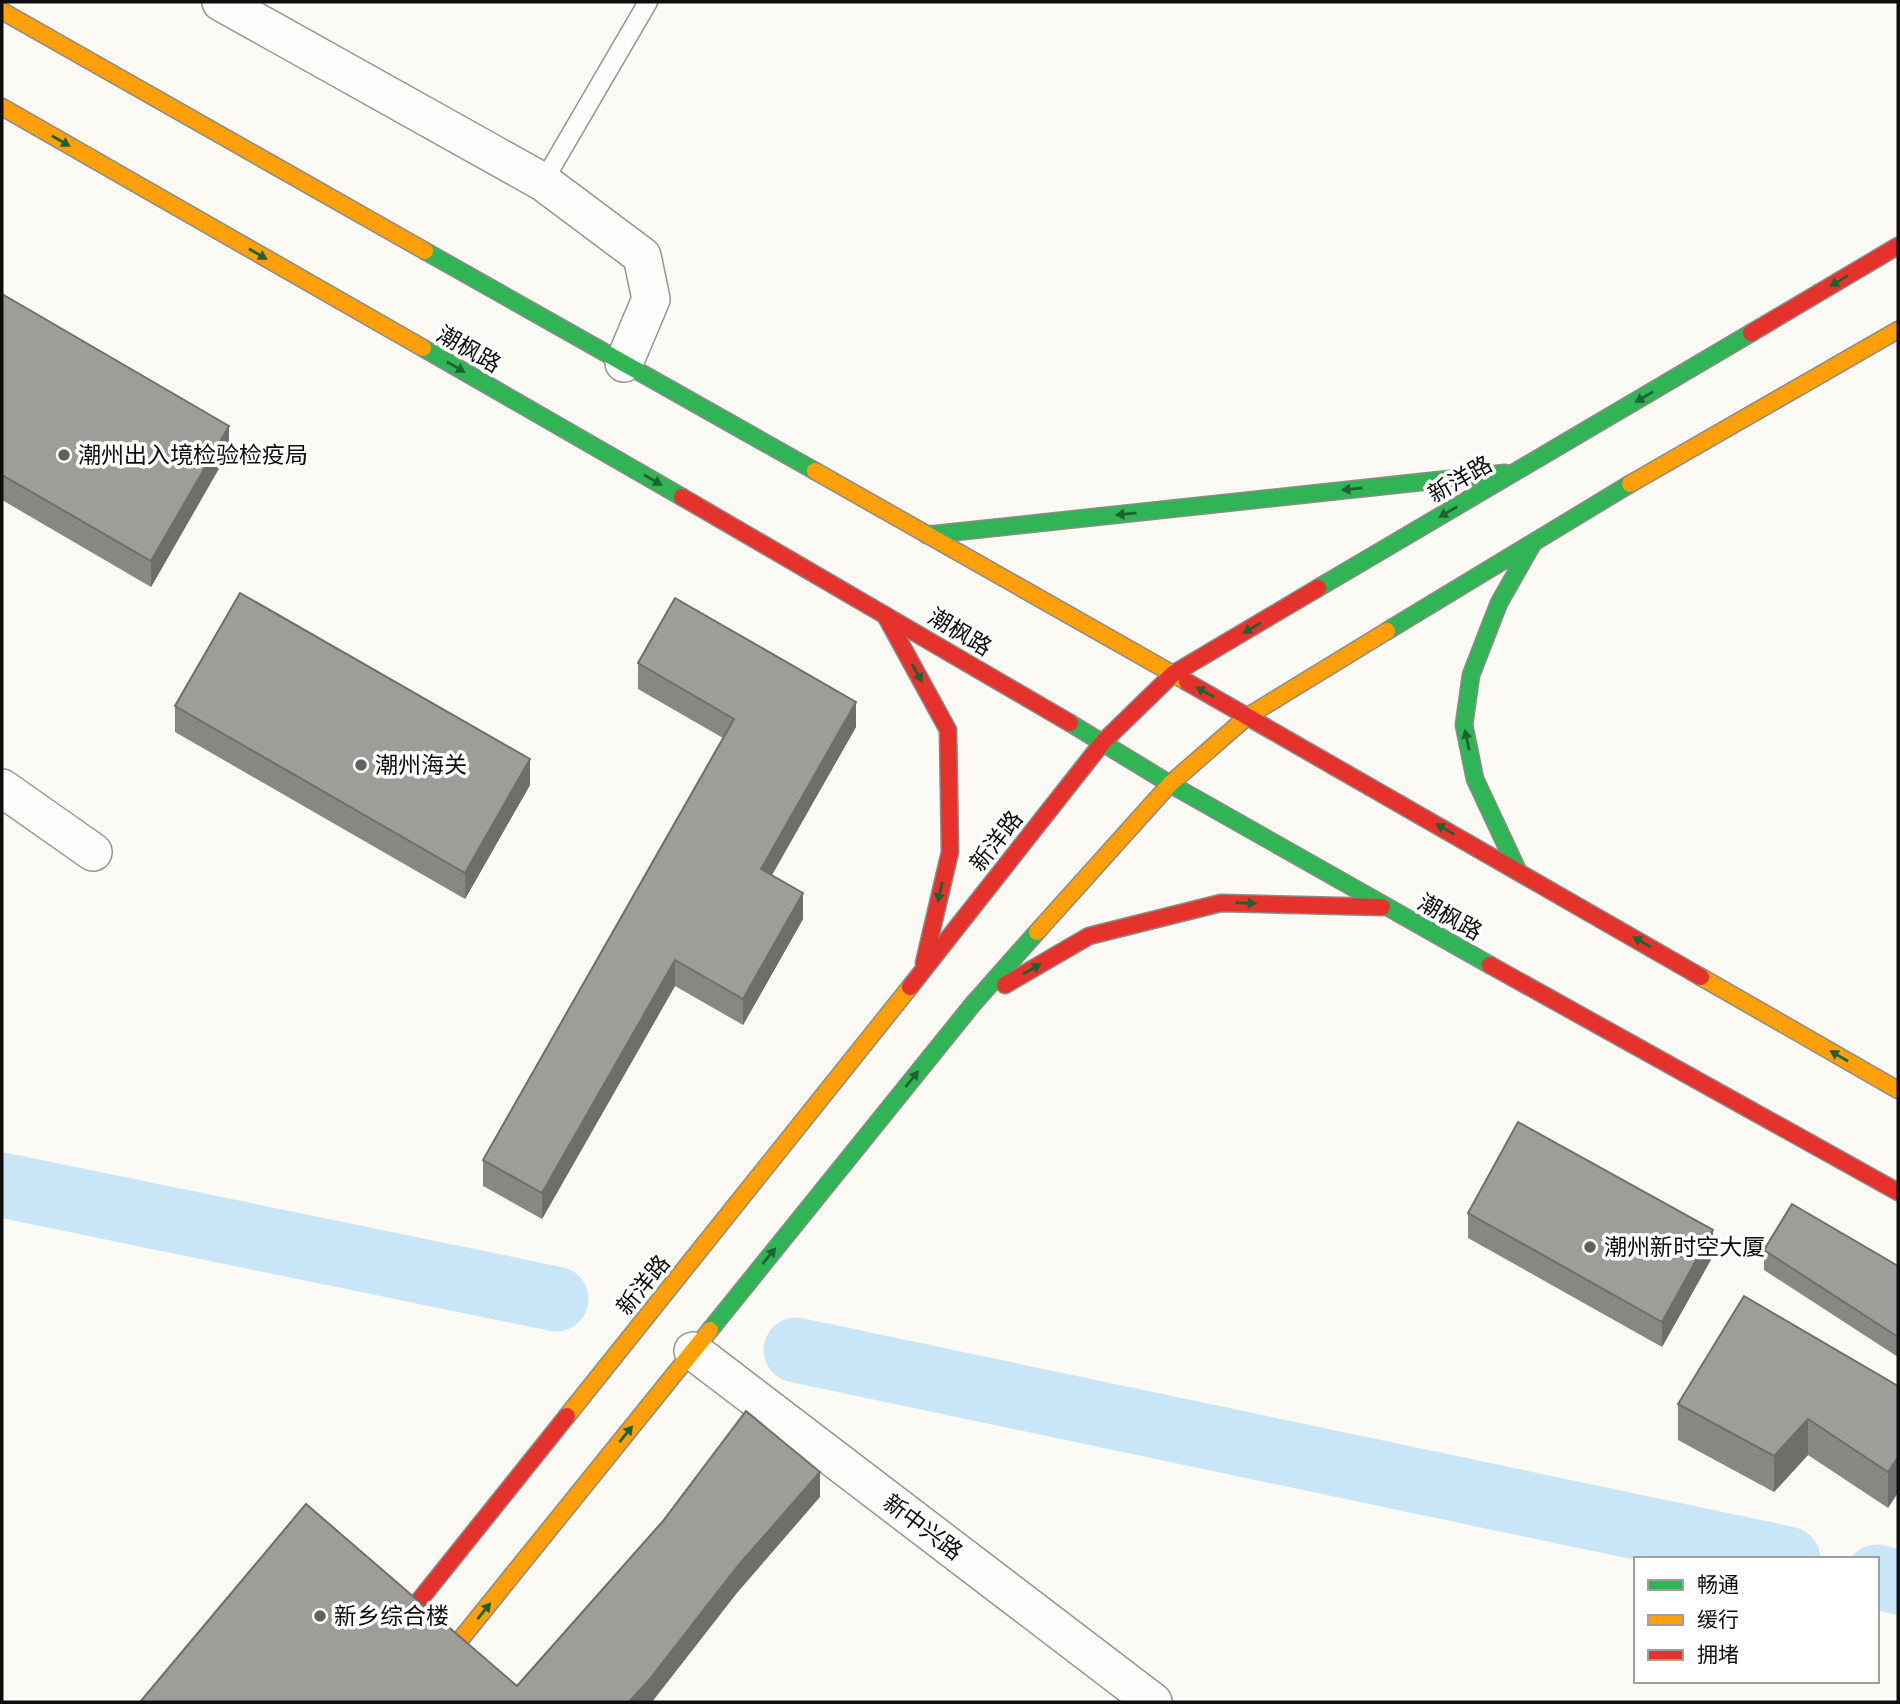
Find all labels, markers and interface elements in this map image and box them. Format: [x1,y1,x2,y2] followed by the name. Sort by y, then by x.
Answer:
[51,135,71,147] one-way arrow
[249,248,268,260] one-way arrow
[1830,275,1849,287] one-way arrow
[432,320,506,378] street label: 潮枫路
[446,361,465,373] one-way arrow
[1634,390,1653,403] one-way arrow
[78,441,308,469] place label: 潮州出入境检验检疫局
[56,447,72,463] marker: 潮州出入境检验检疫局
[1423,450,1497,508] street label: 新洋路
[643,474,662,487] one-way arrow
[1341,484,1363,495] one-way arrow
[1438,506,1457,518] one-way arrow
[1115,508,1137,519] one-way arrow
[923,602,997,662] street label: 潮枫路
[1242,621,1261,634] one-way arrow
[911,664,923,683] one-way arrow
[1195,686,1214,698] one-way arrow
[1462,729,1473,751] one-way arrow
[375,751,467,779] place label: 潮州海关
[353,757,369,773] marker: 潮州海关
[964,805,1028,877] street label: 新洋路
[1435,823,1454,835] one-way arrow
[935,881,946,903] one-way arrow
[1413,888,1487,946] street label: 潮枫路
[1235,898,1257,909] one-way arrow
[1632,936,1652,948] one-way arrow
[1022,963,1041,976] one-way arrow
[1829,1050,1849,1062] one-way arrow
[904,1071,919,1089] one-way arrow
[1604,1233,1765,1261] place label: 潮州新时空大厦
[1582,1239,1598,1255] marker: 潮州新时空大厦
[761,1248,776,1265] one-way arrow
[610,1249,676,1321] street label: 新洋路
[619,1425,634,1443] one-way arrow
[878,1488,968,1566] street label: 新中兴路
[1634,1557,1879,1683] legend
[1697,1572,1739,1598] text: 畅通
[334,1602,449,1630] place label: 新乡综合楼
[476,1602,491,1619] one-way arrow
[1697,1607,1739,1633] text: 缓行
[312,1608,328,1624] marker: 新乡综合楼
[1697,1642,1739,1668] text: 拥堵

